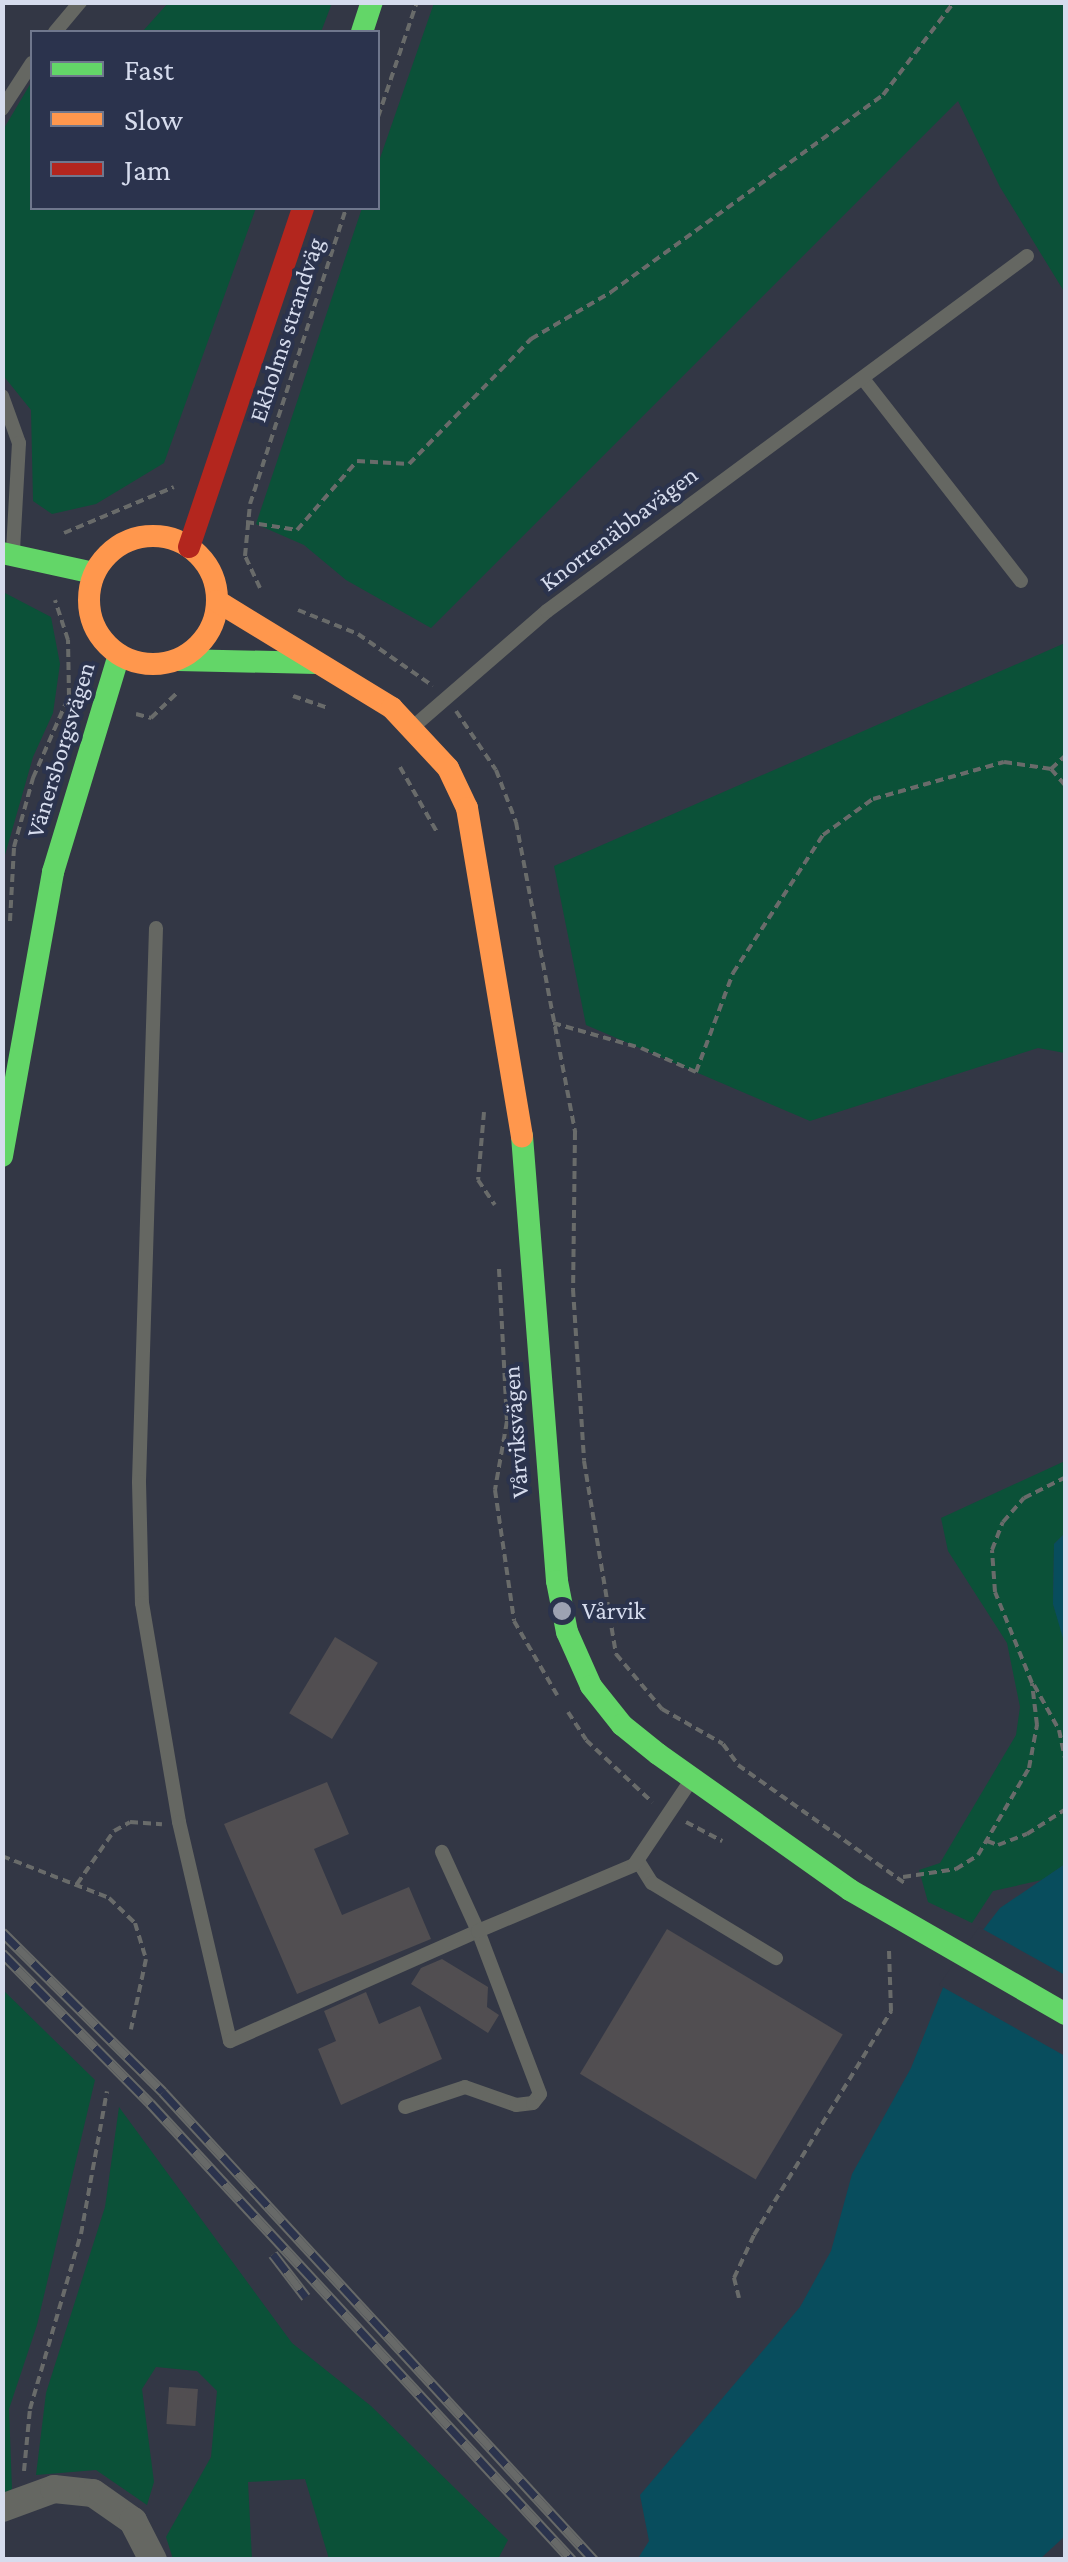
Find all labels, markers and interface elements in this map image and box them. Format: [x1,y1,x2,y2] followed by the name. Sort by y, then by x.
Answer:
[30,30,380,210] legend
[124,53,174,86] text: Fast
[124,103,183,136] text: Slow
[124,153,171,186] text: Jam
[243,234,331,426] street label: Ekholms strandväg
[534,460,704,598] street label: Knorrenäbbavägen
[20,659,102,841] street label: Vänersborgsvägen
[496,1365,536,1499] street label: Vårviksvägen
[582,1596,646,1626] place label: Vårvik
[551,1600,573,1622] marker: Vårvik

